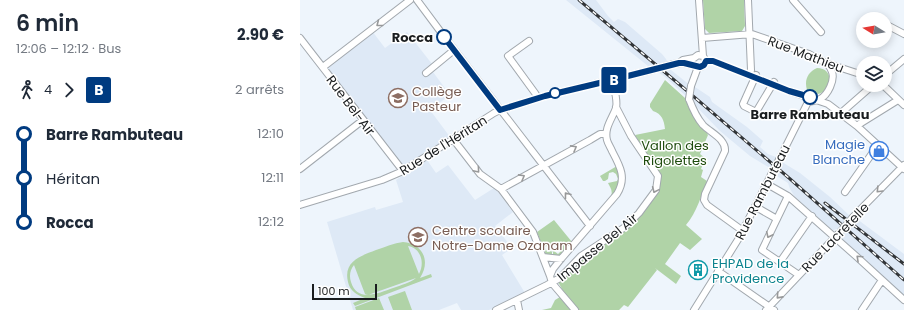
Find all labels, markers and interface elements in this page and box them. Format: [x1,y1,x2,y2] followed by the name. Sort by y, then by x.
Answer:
[16,8,79,39] text: 6 min
[856,12,892,48] north arrow
[856,12,892,92] map controls
[377,19,384,26] one-way arrow
[237,24,284,45] text: 2.90 €
[392,28,433,47] place label: Rocca
[436,29,452,45] marker: Rocca
[765,31,847,78] street label: Rue Mathieu
[16,39,121,58] text: 12:06 – 12:12 · Bus
[856,56,892,92] button: layers
[601,67,627,93] line badge: B
[609,70,619,90] text: B
[322,71,380,139] street label: Rue Bel-Air
[16,79,38,101] icon: walk
[58,79,80,101] icon: forward
[44,80,52,99] text: 4
[94,80,103,100] text: B
[235,80,284,99] text: 2 arrêts
[412,82,462,116] place label: Collège Pasteur
[387,87,409,109] school or university icon: Collège Pasteur
[549,87,561,99] unlabelled marker
[802,89,818,105] marker: Barre Rambuteau
[751,105,869,124] place label: Barre Rambuteau
[396,111,491,180] street label: Rue de l'Héritan
[46,124,183,145] text: Barre Rambuteau
[257,124,284,143] text: 12:10
[812,135,865,169] place label: Magie Blanche
[641,136,709,170] park label: Vallon des Rigolettes
[868,140,890,162] shop icon: Magie Blanche
[730,141,795,243] street label: Rue Rambuteau
[570,145,577,153] one-way arrow
[473,165,480,172] one-way arrow
[46,168,100,189] text: Héritan
[261,168,284,187] text: 12:11
[518,174,525,181] one-way arrow
[652,185,660,193] one-way arrow
[876,185,884,193] one-way arrow
[565,193,572,200] one-way arrow
[797,198,874,276] street label: Rue Lacretelle
[553,209,642,286] street label: Impasse Bel Air
[46,212,94,233] text: Rocca
[258,212,284,231] text: 12:12
[432,221,573,255] place label: Centre scolaire Notre-Dame Ozanam
[407,226,429,248] school or university icon: Centre scolaire Notre-Dame Ozanam
[766,231,774,239] one-way arrow
[712,254,789,288] place label: EHPAD de la Providence
[856,256,863,263] one-way arrow
[687,259,709,281] building icon: EHPAD de la Providence
[312,282,377,301] scale bar
[318,283,350,299] text: 100 m
[777,291,784,299] one-way arrow

